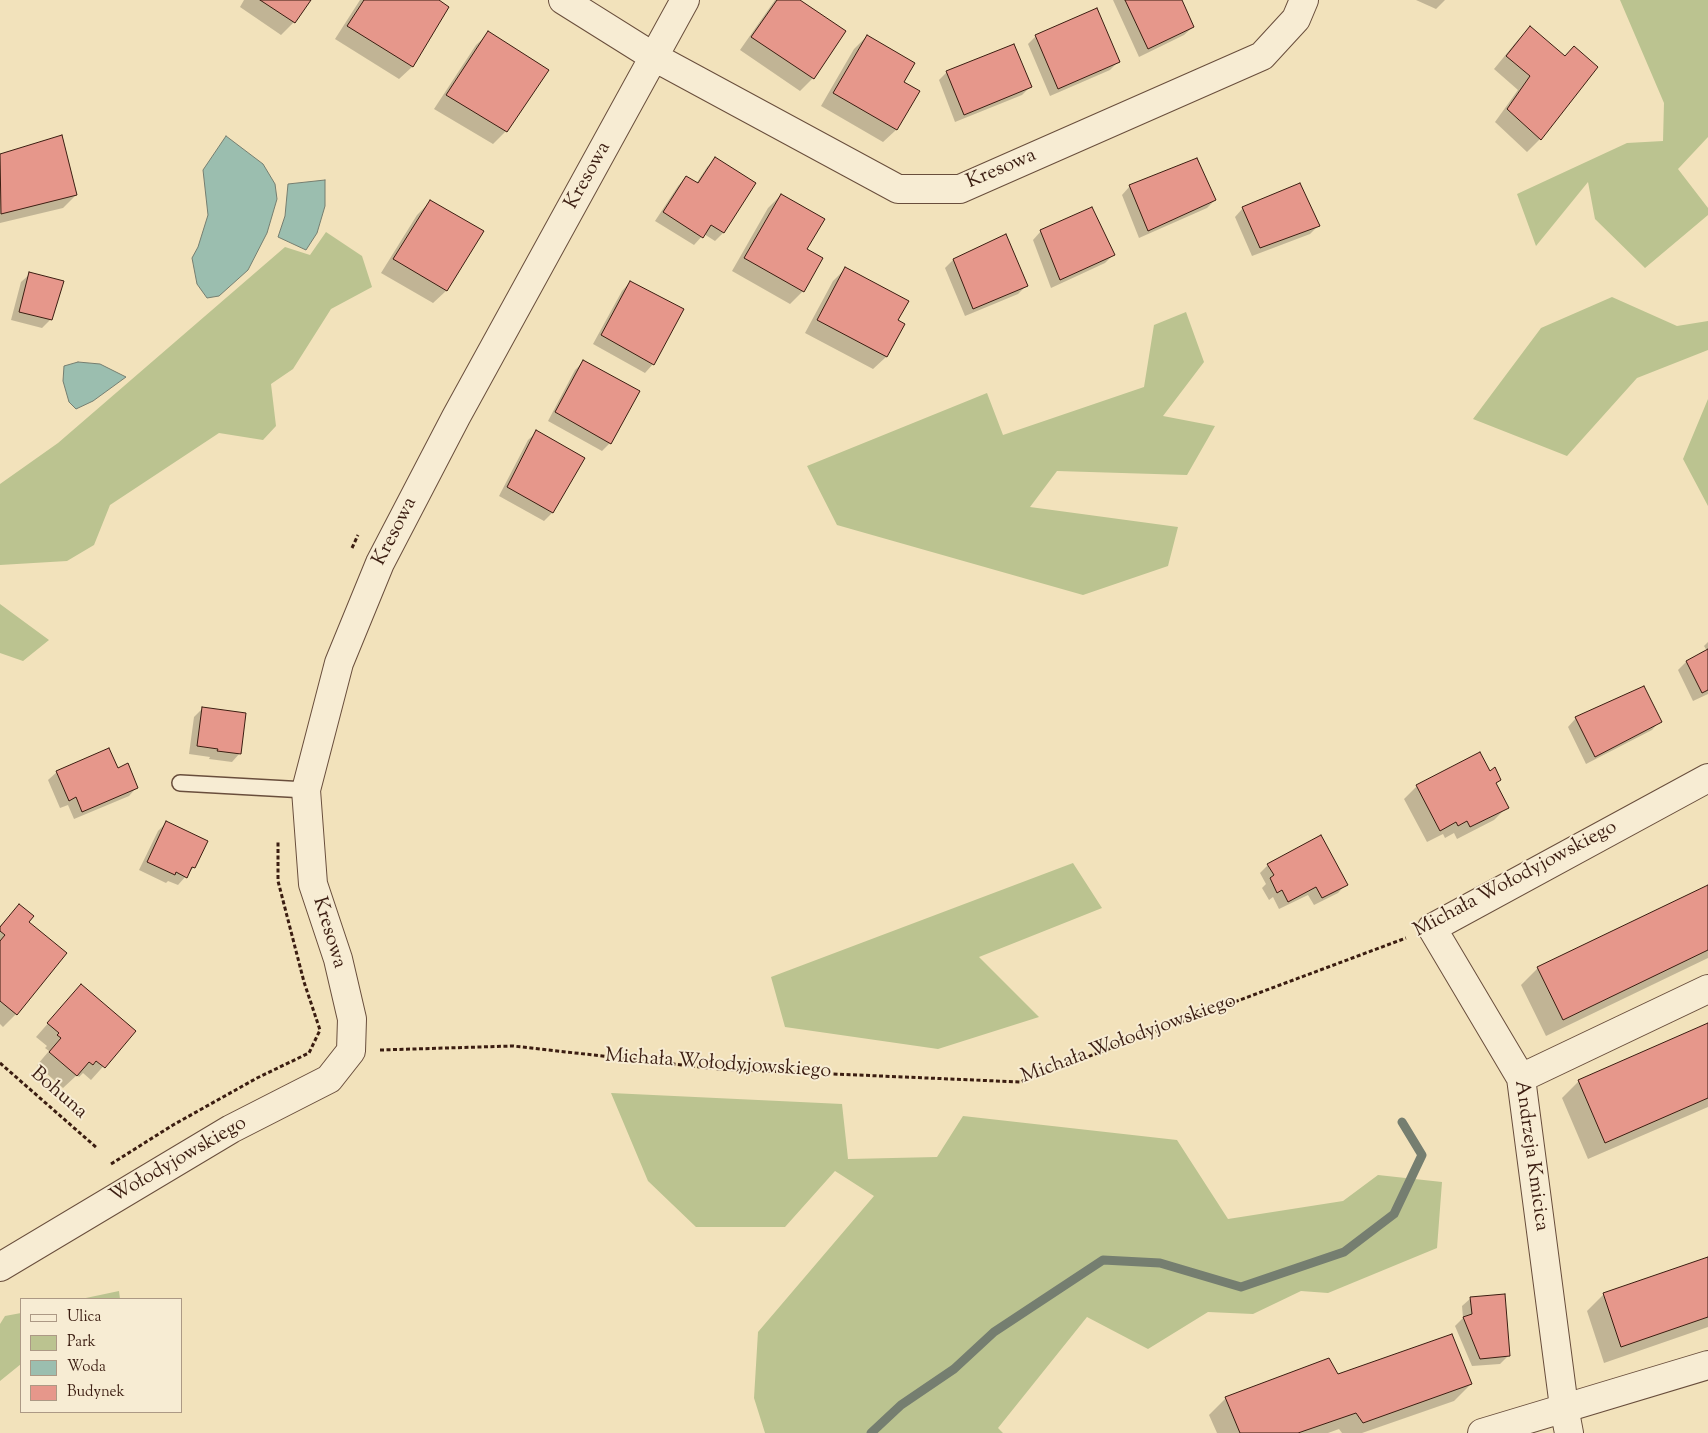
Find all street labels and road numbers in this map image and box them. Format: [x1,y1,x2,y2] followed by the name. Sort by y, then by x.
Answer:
[561,138,617,214] street label: Kresowa
[964,145,1040,195] street label: Kresowa
[369,494,423,570] street label: Kresowa
[1410,816,1622,944] street label: Michała Wołodyjowskiego
[306,894,350,972] street label: Kresowa
[1018,990,1240,1090] street label: Michała Wołodyjowskiego
[604,1045,832,1085] street label: Michała Wołodyjowskiego
[25,1063,91,1125] street label: Bohuna
[1508,1079,1552,1233] street label: Andrzeja Kmicica
[106,1112,252,1210] street label: Wołodyjowskiego

